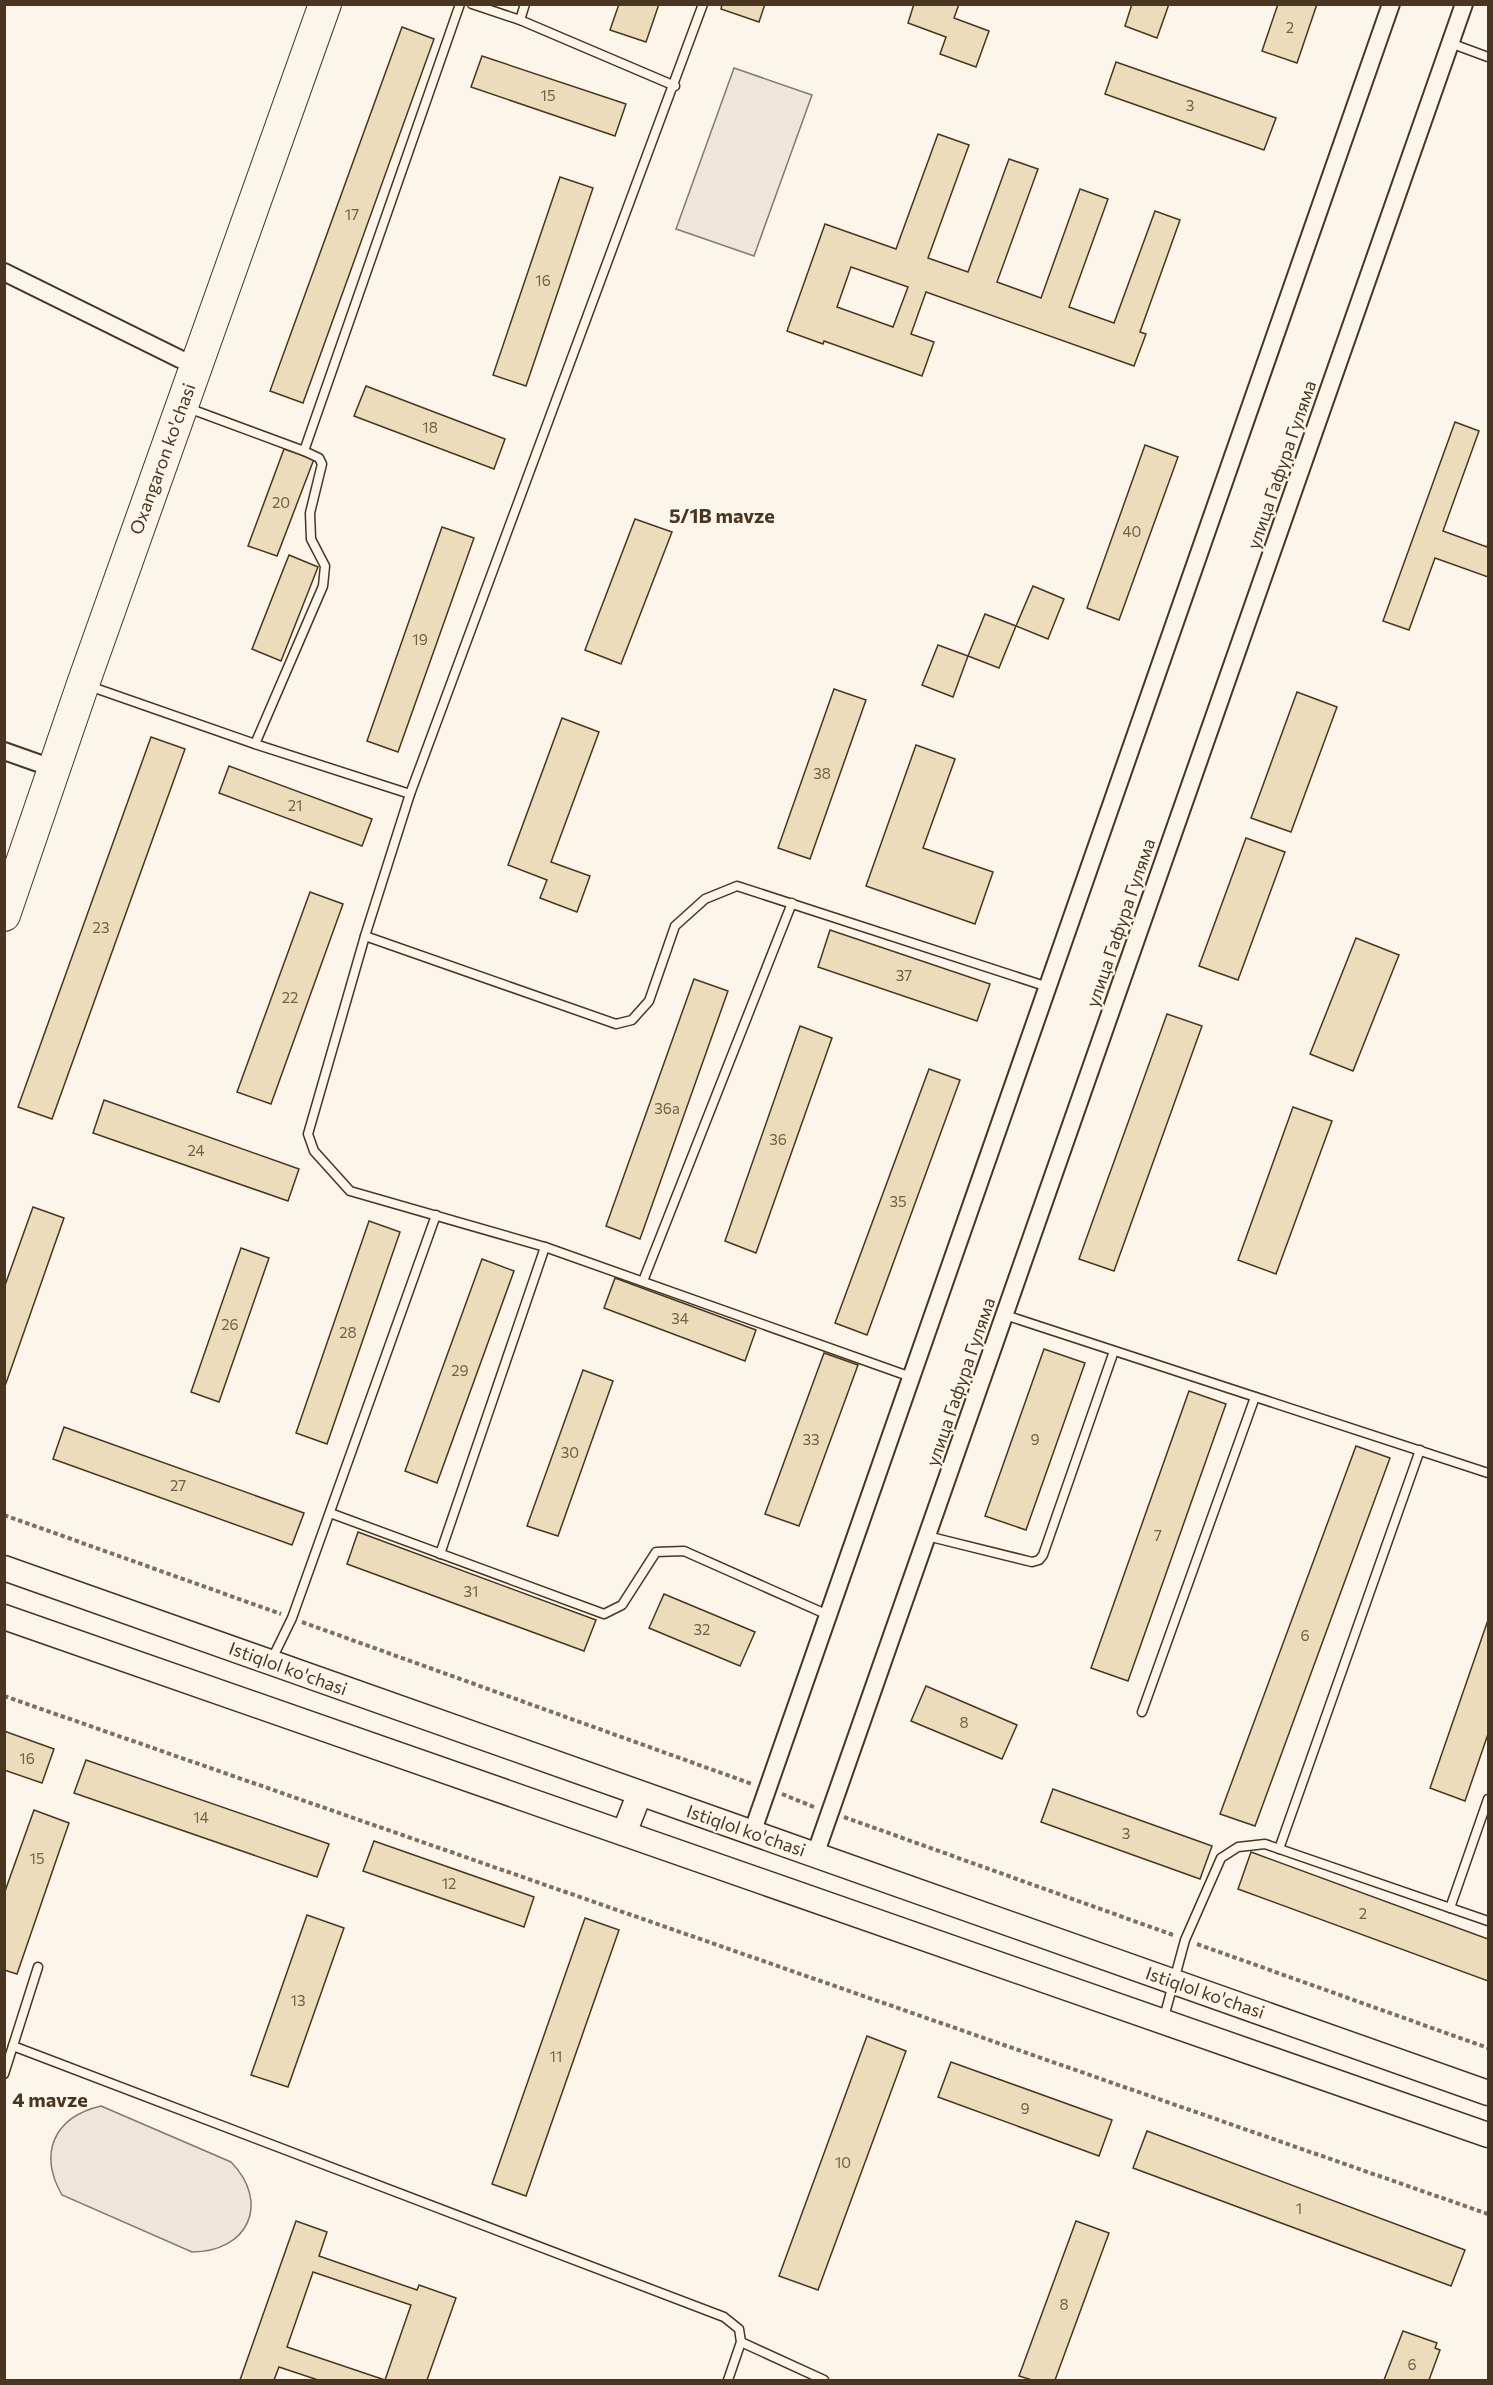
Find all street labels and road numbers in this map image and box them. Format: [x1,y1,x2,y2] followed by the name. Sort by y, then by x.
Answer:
[1242,377,1320,552] street label: улица Гафура Гуляма
[124,380,200,537] street label: Oxangaron ko'chasi
[1081,835,1159,1010] street label: улица Гафура Гуляма
[921,1294,999,1469] street label: улица Гафура Гуляма
[226,1636,350,1700] street label: Istiqlol ko'chasi
[684,1799,809,1861] street label: Istiqlol ko'chasi
[1143,1961,1268,2023] street label: Istiqlol ko'chasi

